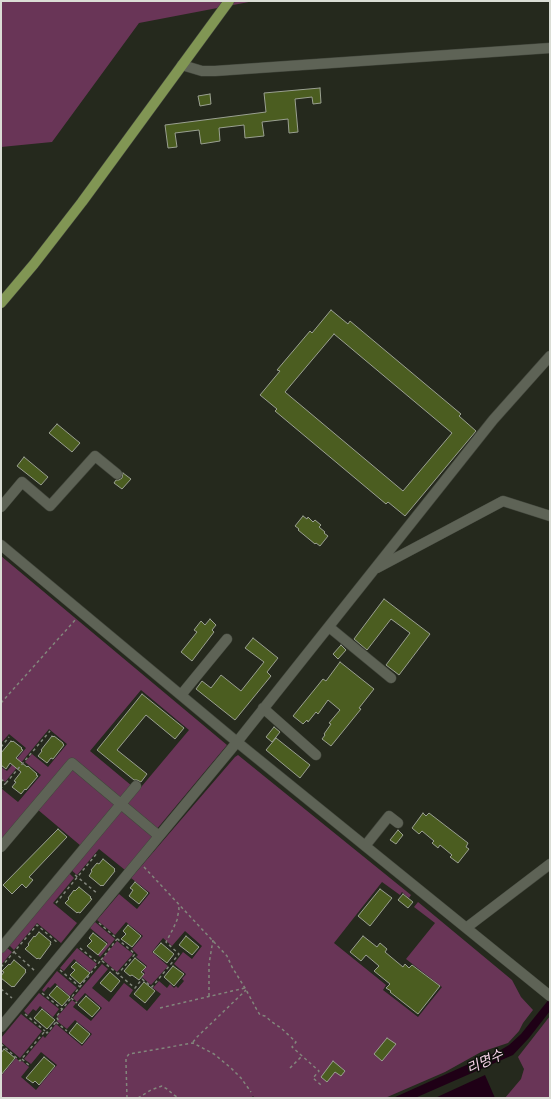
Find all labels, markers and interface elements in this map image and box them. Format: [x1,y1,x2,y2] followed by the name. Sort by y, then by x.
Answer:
[464,1046,506,1078] water label: 리명수

